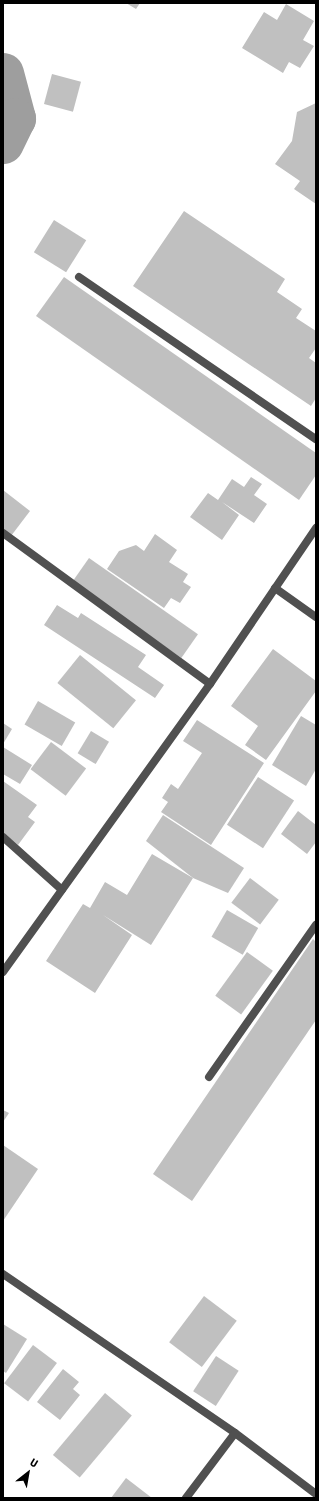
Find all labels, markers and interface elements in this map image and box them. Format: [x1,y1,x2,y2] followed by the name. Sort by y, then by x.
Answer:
[8,1453,48,1493] north arrow
[28,1456,40,1470] text: U

